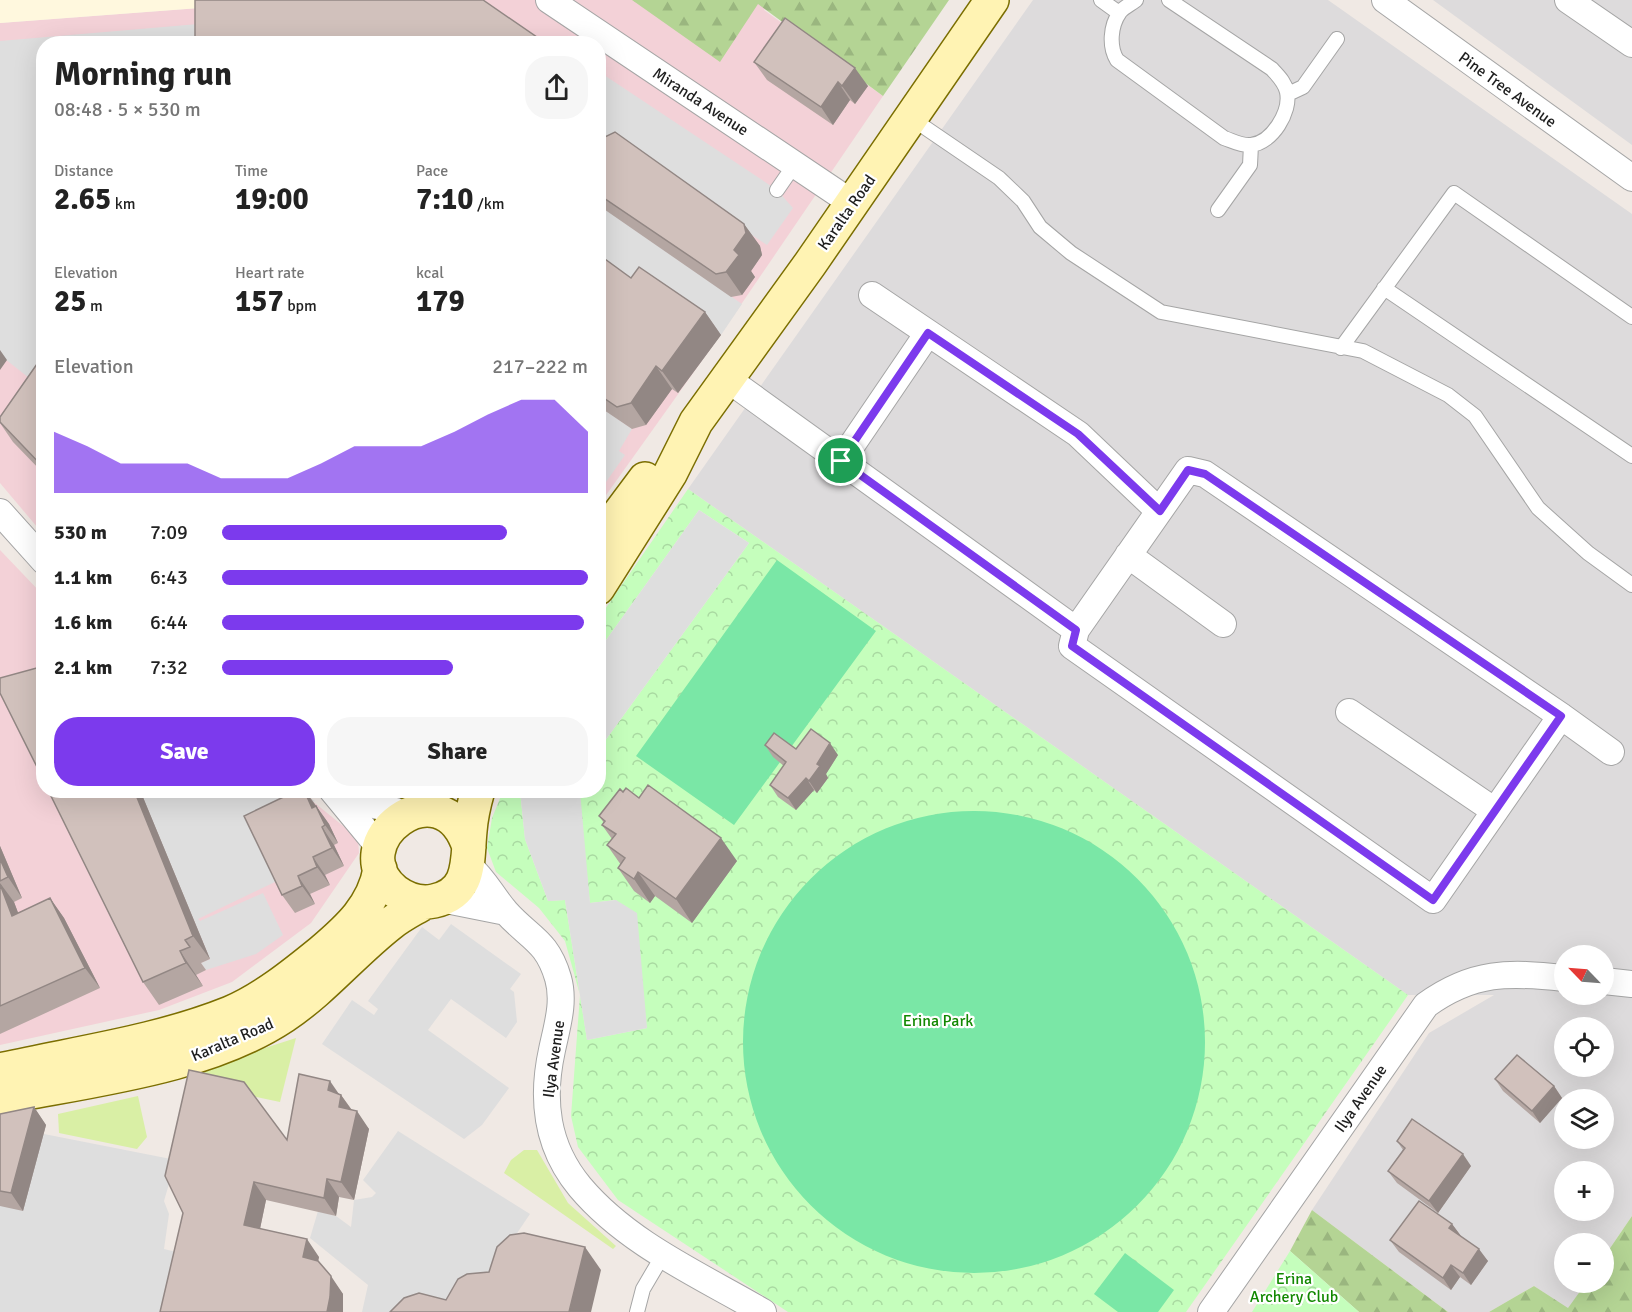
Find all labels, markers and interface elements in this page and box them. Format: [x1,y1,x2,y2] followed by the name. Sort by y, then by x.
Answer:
[1455,48,1560,132] street label: Pine Tree Avenue
[54,54,232,95] text: Morning run
[525,56,588,119] button: share
[649,63,752,140] street label: Miranda Avenue
[54,97,201,122] text: 08:48 · 5 × 530 m
[54,161,114,181] text: Distance
[235,161,268,181] text: Time
[416,161,448,181] text: Pace
[814,171,880,254] street label: Karalta Road
[54,181,111,218] text: 2.65
[235,181,309,218] text: 19:00
[416,181,473,218] text: 7:10
[111,194,136,214] text: km
[473,194,505,214] text: /km
[54,263,118,283] text: Elevation
[235,263,304,283] text: Heart rate
[416,263,444,283] text: kcal
[54,283,86,320] text: 25
[235,283,284,320] text: 157
[416,283,465,320] text: 179
[86,296,103,316] text: m
[284,296,317,316] text: bpm
[54,354,134,379] text: Elevation
[492,354,588,379] text: 217–222 m
[815,435,866,486] pin
[824,444,857,477] icon: arrive
[54,520,107,545] text: 530 m
[150,520,188,545] text: 7:09
[54,565,112,590] text: 1.1 km
[150,565,188,590] text: 6:43
[54,610,112,635] text: 1.6 km
[150,610,188,635] text: 6:44
[54,655,112,680] text: 2.1 km
[150,655,188,680] text: 7:32
[54,717,315,786] button: Save
[327,717,588,786] button: Share
[1554,945,1614,1005] north arrow
[1554,945,1614,1293] map controls
[903,1011,973,1031] park label: Erina Park
[188,1014,277,1066] street label: Karalta Road
[1554,1017,1614,1077] button: locate
[539,1019,569,1099] street label: Ilya Avenue
[1330,1061,1391,1136] street label: Ilya Avenue
[1554,1089,1614,1149] button: layers
[1554,1161,1614,1221] button: +
[1554,1233,1614,1293] button: −
[1250,1269,1338,1307] park label: Erina Archery Club

